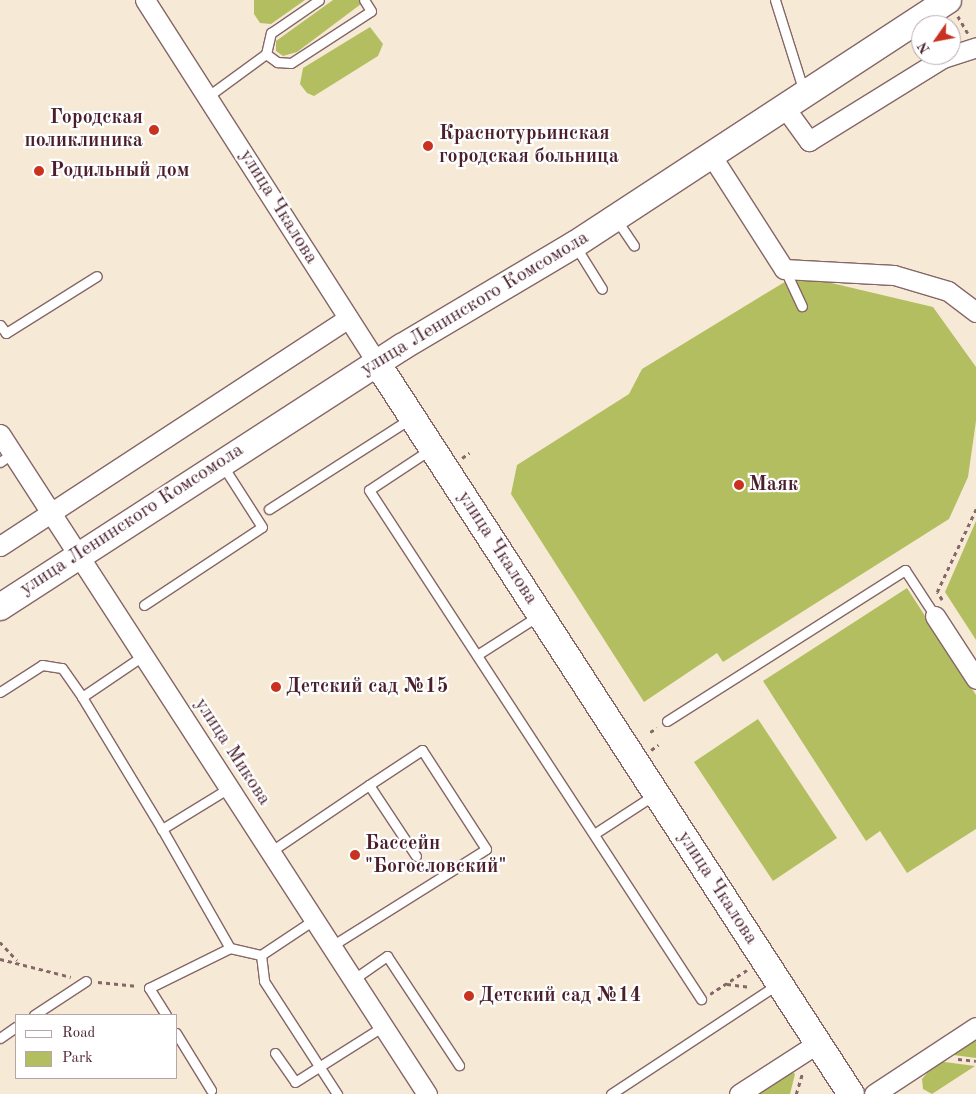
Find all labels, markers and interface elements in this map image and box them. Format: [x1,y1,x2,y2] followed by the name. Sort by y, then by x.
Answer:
[911,15,961,65] north arrow
[915,39,933,56] text: N
[24,106,143,153] place label: Городская поликлиника
[439,122,619,169] place label: Краснотурьинская городская больница
[147,123,161,137] marker: Городская поликлиника
[421,139,435,153] marker: Краснотурьинская городская больница
[233,145,323,269] street label: улица Чкалова
[50,159,190,183] place label: Родильный дом
[32,164,46,178] marker: Родильный дом
[356,226,594,382] street label: улица Ленинского Комсомола
[16,439,248,601] street label: улица Ленинского Комсомола
[749,473,798,497] place label: Маяк
[733,479,745,491] marker: Маяк
[451,487,543,609] street label: улица Чкалова
[286,675,448,699] place label: Детский сад №15
[270,681,282,693] marker: Детский сад №15
[188,694,276,810] street label: улица Микова
[671,827,763,949] street label: улица Чкалова
[365,832,506,879] place label: Бассейн "Богословский"
[349,849,361,861] marker: Бассейн "Богословский"
[479,984,641,1008] place label: Детский сад №14
[463,990,475,1002] marker: Детский сад №14
[15,1014,178,1079] legend
[62,1026,95,1041] text: Road
[62,1051,93,1066] text: Park

